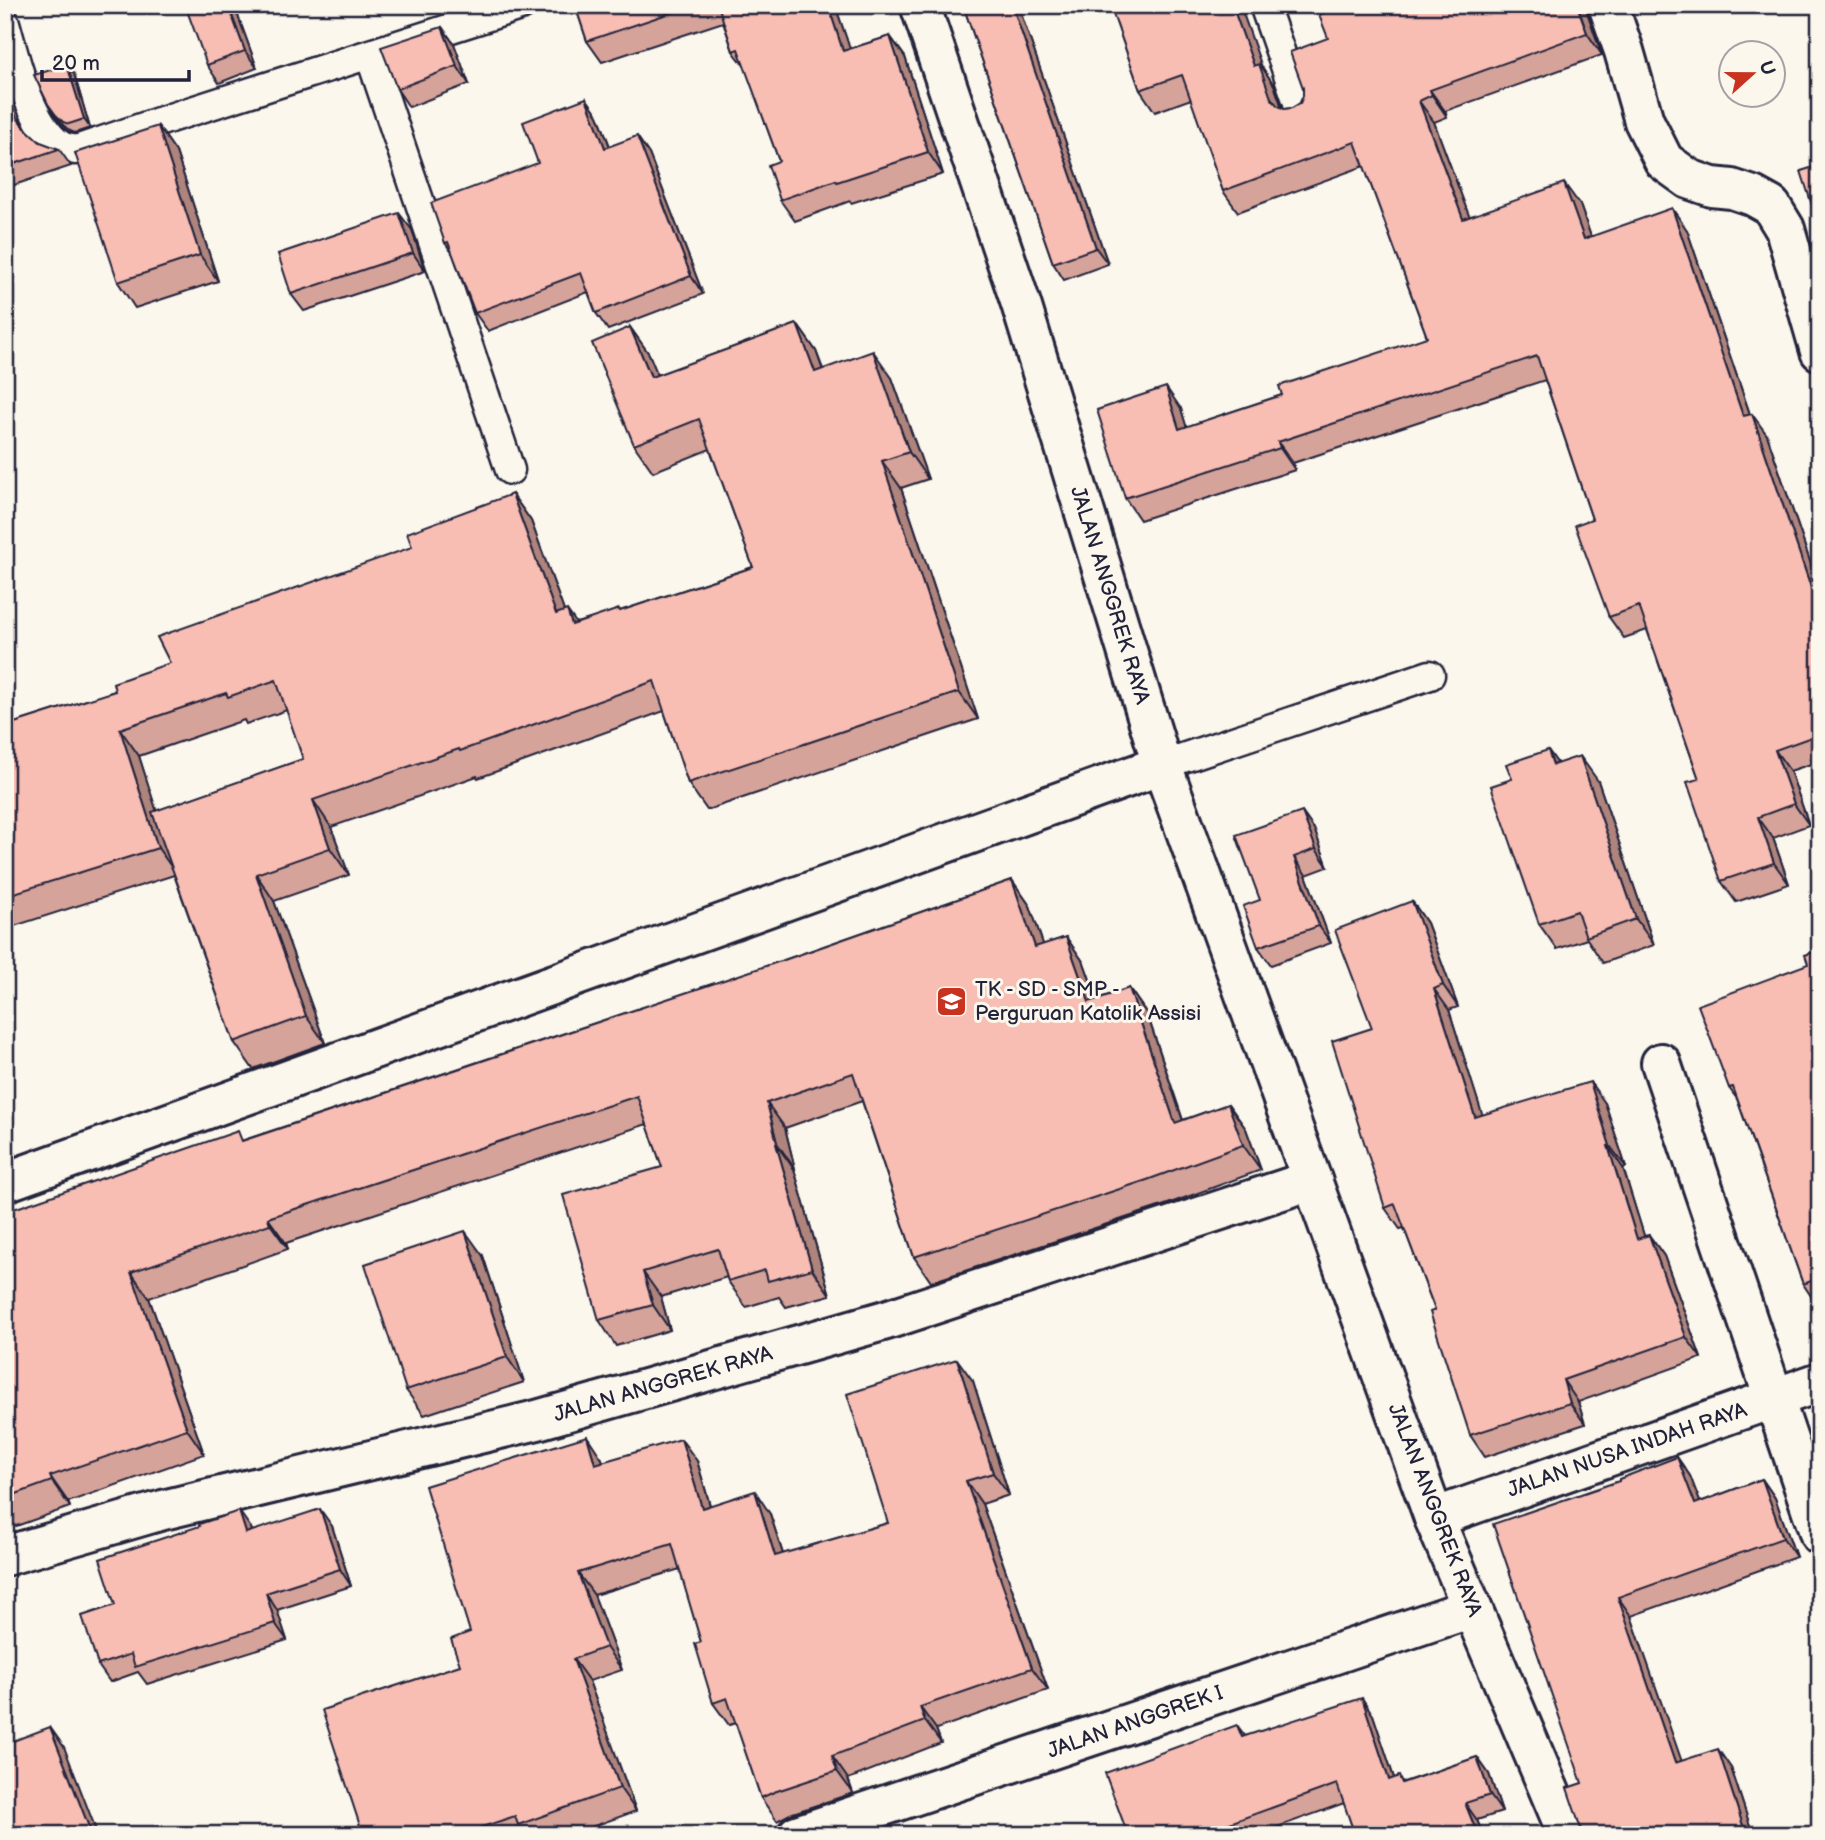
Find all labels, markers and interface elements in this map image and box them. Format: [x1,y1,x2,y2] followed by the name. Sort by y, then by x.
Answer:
[42,38,189,82] scale bar
[1716,38,1786,108] north arrow
[52,51,100,76] text: 20 m
[1753,58,1780,79] text: U
[1065,483,1155,707] street label: JALAN ANGGREK RAYA
[975,977,1201,1026] place label: TK - SD - SMP - Perguruan Katolik Assisi
[935,984,969,1018] school or university icon: TK - SD - SMP - Perguruan Katolik Assisi
[551,1341,775,1427] street label: JALAN ANGGREK RAYA
[1504,1397,1750,1503] street label: JALAN NUSA INDAH RAYA
[1383,1400,1487,1620] street label: JALAN ANGGREK RAYA
[1044,1680,1226,1764] street label: JALAN ANGGREK I

